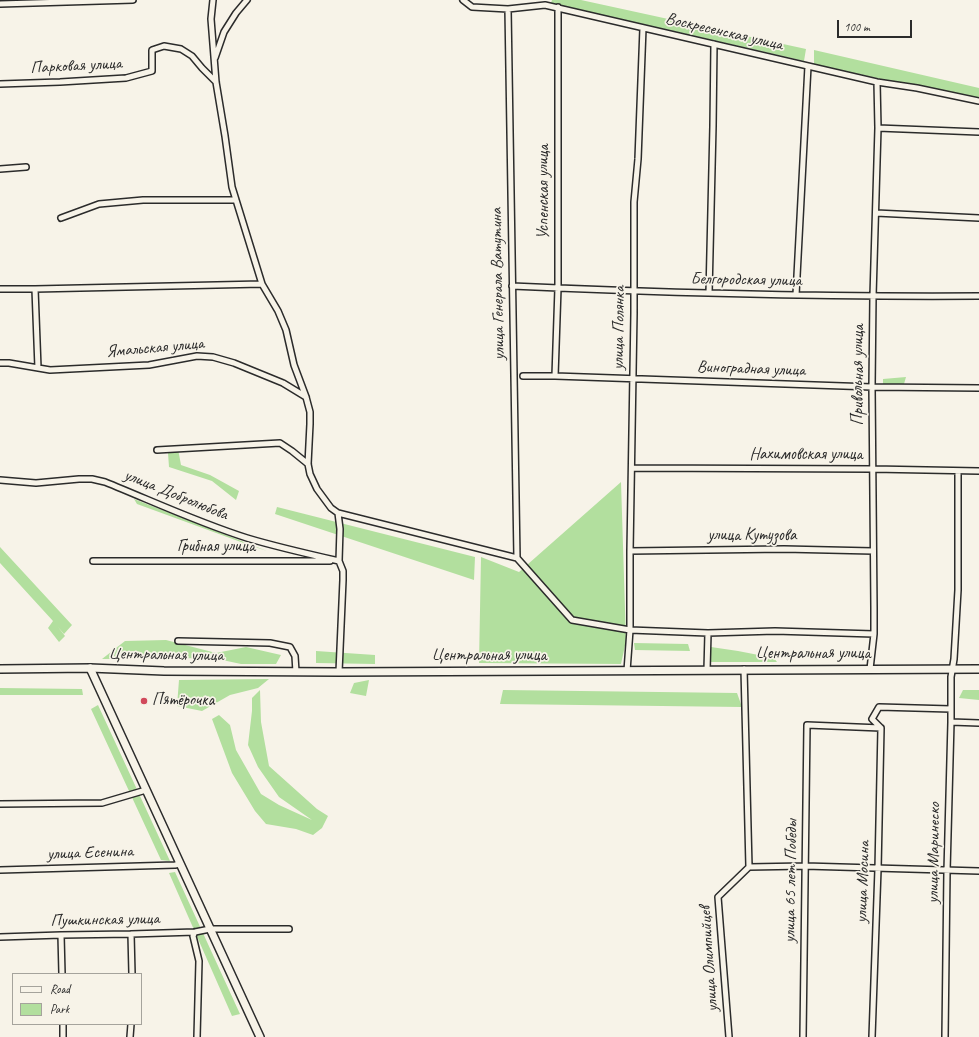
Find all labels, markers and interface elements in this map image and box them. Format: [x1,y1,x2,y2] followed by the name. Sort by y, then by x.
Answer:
[663,9,785,55] street label: Воскресенская улица
[839,12,914,38] scale bar
[844,19,870,35] text: 100 m
[30,53,122,79] street label: Парковая улица
[534,145,554,239] street label: Успенская улица
[486,208,510,360] street label: улица Генерала Ватутина
[690,269,802,291] street label: Белгородская улица
[608,286,630,370] street label: улица Полянка
[849,324,869,426] street label: Привольная улица
[105,334,205,362] street label: Ямальская улица
[696,357,806,381] street label: Виноградная улица
[749,445,863,465] street label: Нахимовская улица
[121,465,231,525] street label: улица Добролюбова
[708,526,796,546] street label: улица Кутузова
[177,537,255,557] street label: Грибная улица
[108,644,224,666] street label: Центральная улица
[756,644,870,664] street label: Центральная улица
[432,646,546,666] street label: Центральная улица
[152,691,214,711] place label: Пятёрочка
[139,696,149,706] marker: Пятёрочка
[923,802,945,904] street label: улица Маринеско
[780,819,802,943] street label: улица 65 лет Победы
[47,841,133,865] street label: улица Есенина
[851,841,875,923] street label: улица Мосина
[695,905,723,1013] street label: улица Олимпийцев
[50,909,160,931] street label: Пушкинская улица
[12,973,142,1025] legend
[50,981,70,997] text: Road
[50,1001,69,1017] text: Park

